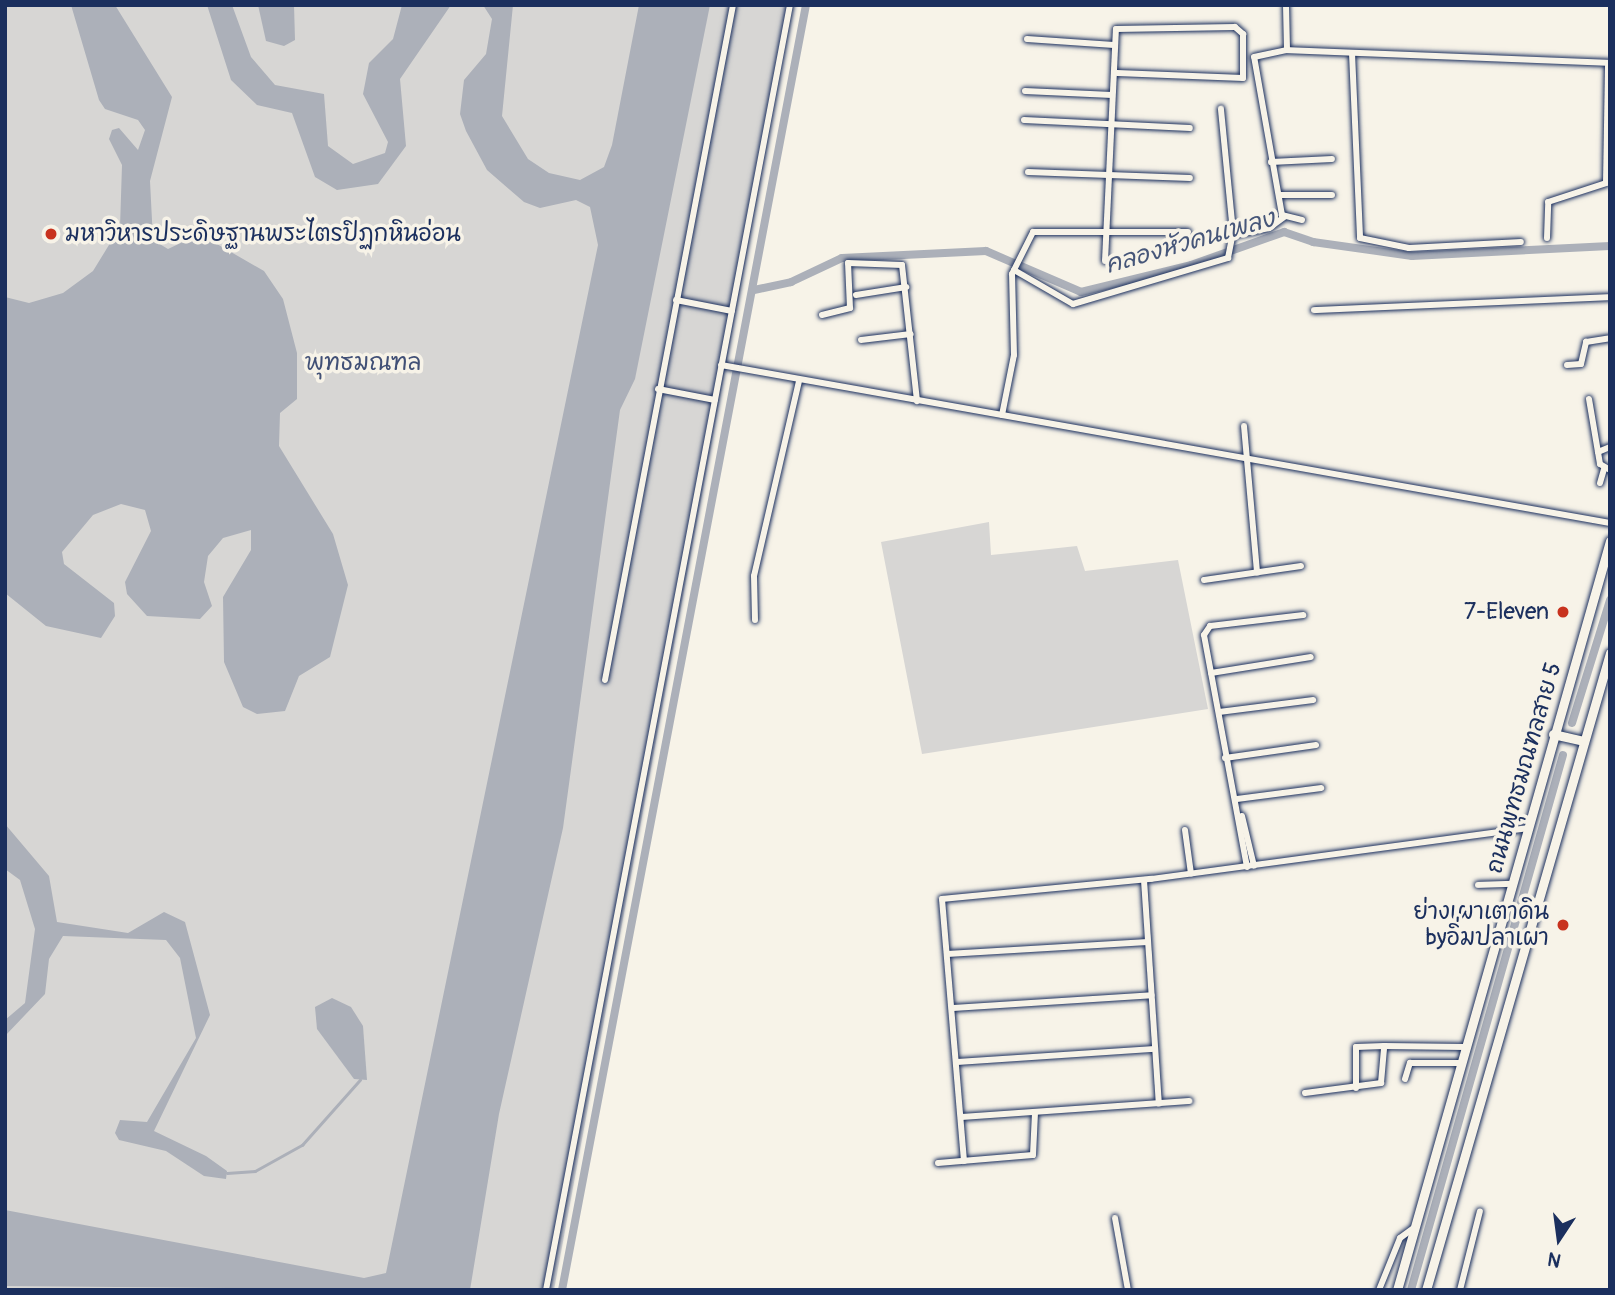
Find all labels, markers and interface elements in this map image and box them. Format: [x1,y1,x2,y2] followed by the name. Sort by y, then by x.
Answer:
[1102,204,1278,280] water label: คลองหัวคนเพลง
[65,220,461,248] place label: มหาวิหารประดิษฐานพระไตรปิฏกหินอ่อน
[43,226,59,242] marker: มหาวิหารประดิษฐานพระไตรปิฏกหินอ่อน
[305,349,421,377] park label: พุทธมณฑล
[1464,598,1549,626] place label: 7-Eleven
[1555,604,1571,620] marker: 7-Eleven
[1481,659,1567,877] street label: ถนนพุทธมณฑลสาย 5
[1413,898,1549,952] place label: ย่างเผาเตาดิน byอิ่มปลาเผา
[1555,917,1571,933] marker: ย่างเผาเตาดิน byอิ่มปลาเผา
[1524,1204,1594,1274] north arrow
[1545,1246,1563,1273] text: N

